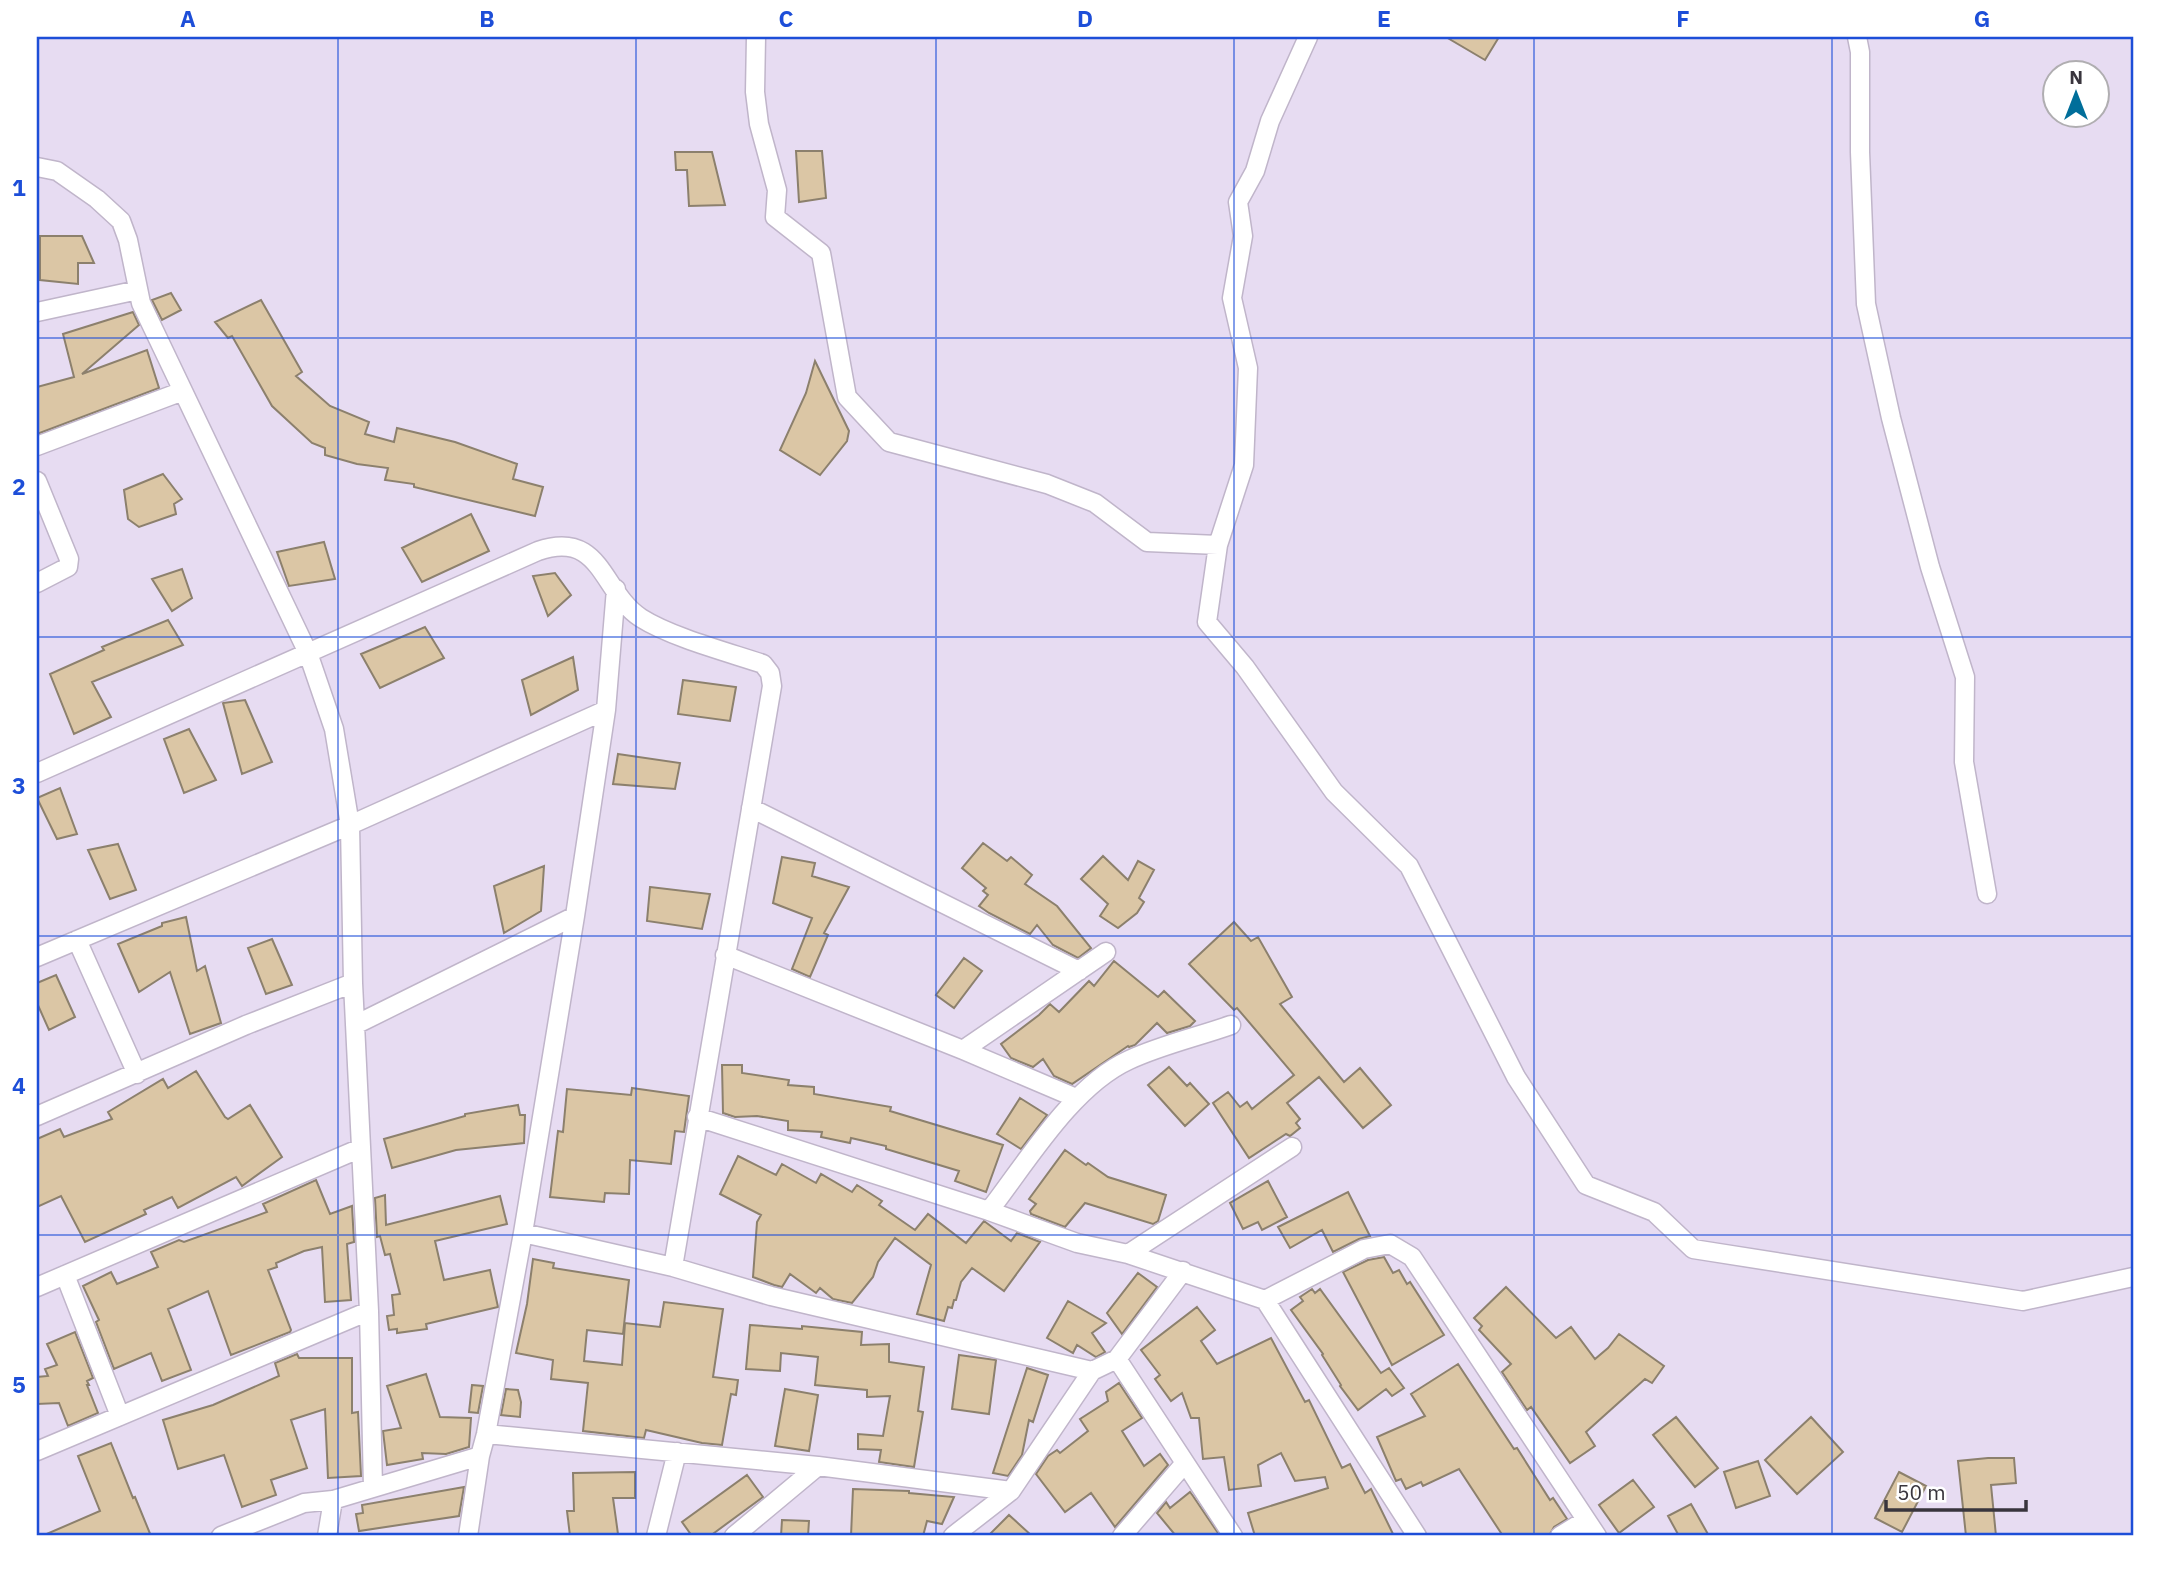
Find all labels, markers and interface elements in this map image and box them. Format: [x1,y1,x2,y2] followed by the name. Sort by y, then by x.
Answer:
[180,3,196,33] text: A
[479,3,495,33] text: B
[779,3,794,33] text: C
[1077,3,1093,33] text: D
[1377,3,1391,33] text: E
[1676,3,1690,33] text: F
[1974,3,1990,33] text: G
[2040,60,2110,130] north arrow
[2069,65,2083,89] text: N
[12,172,26,202] text: 1
[12,471,26,501] text: 2
[12,770,26,800] text: 3
[12,1070,26,1100] text: 4
[12,1369,26,1399] text: 5
[1886,1468,2026,1512] scale bar
[1897,1478,1946,1506] text: 50 m

